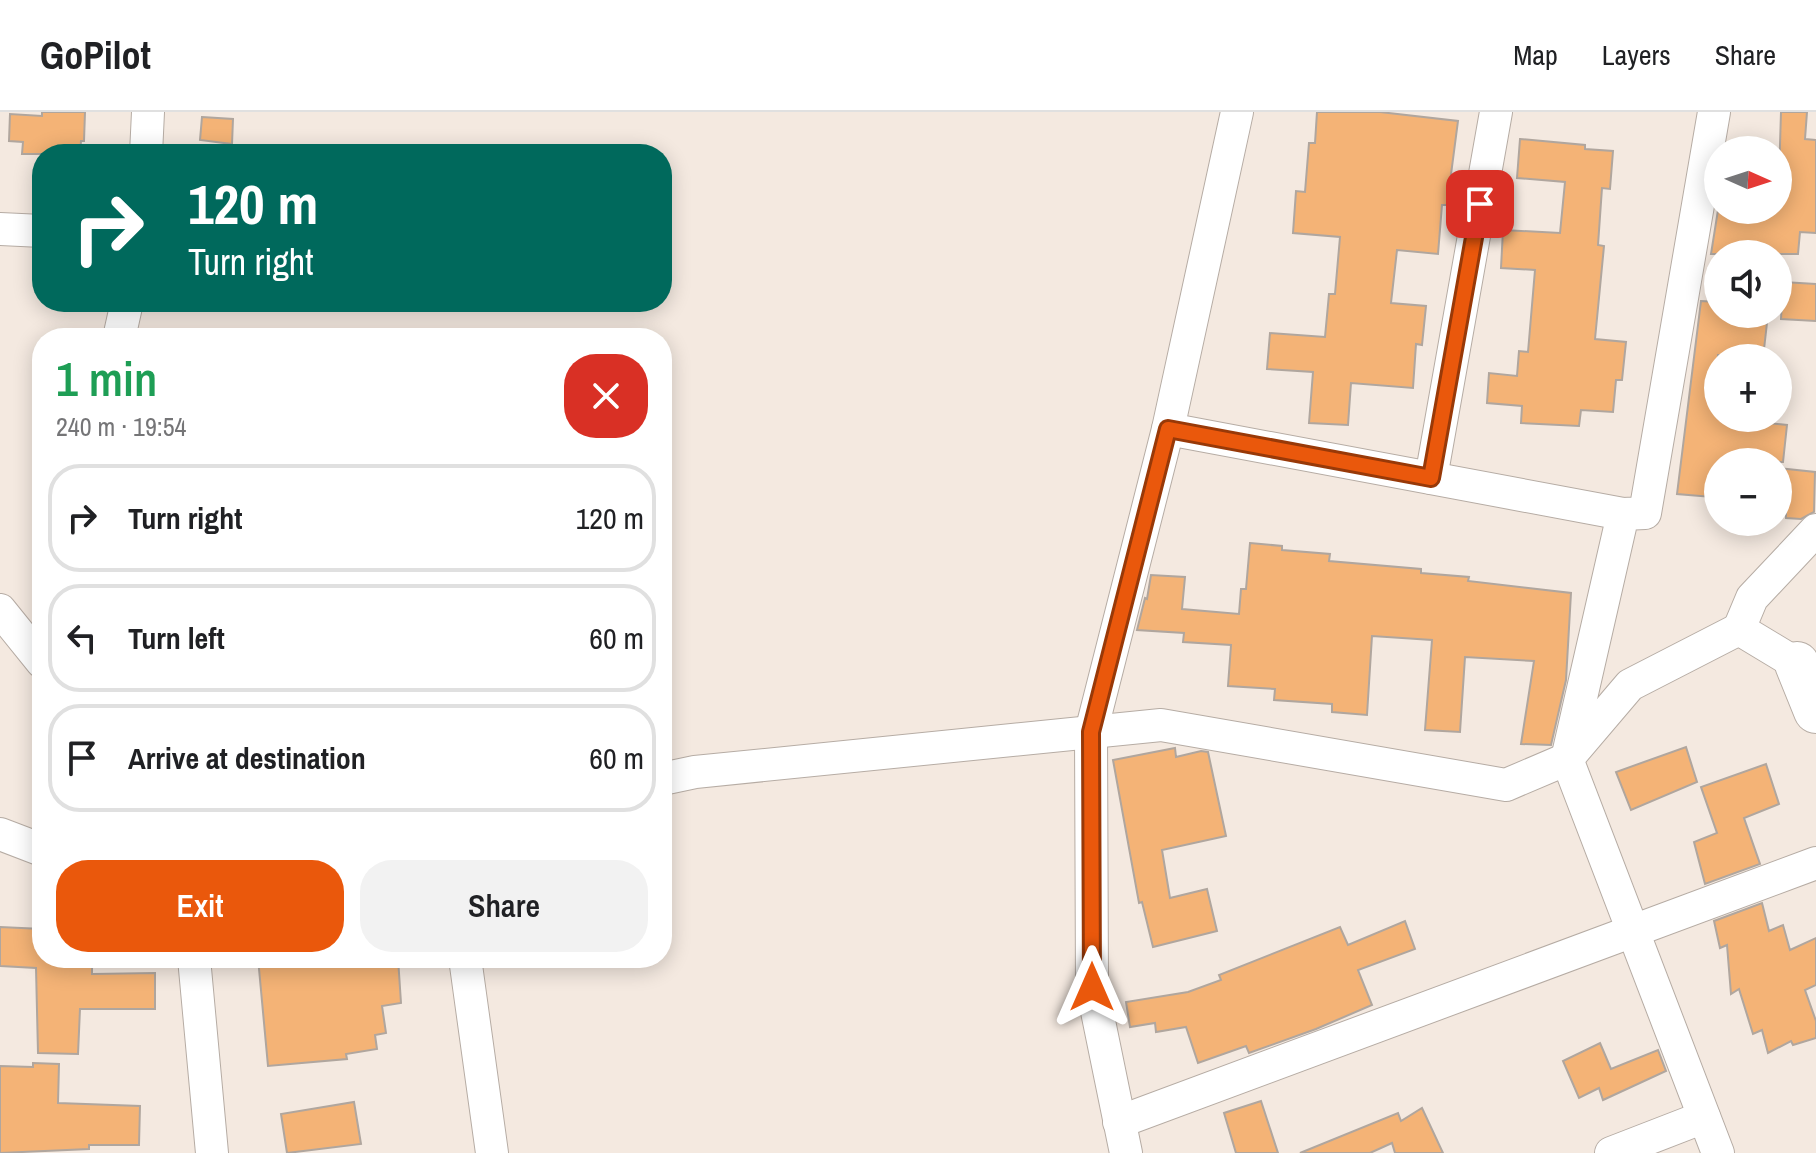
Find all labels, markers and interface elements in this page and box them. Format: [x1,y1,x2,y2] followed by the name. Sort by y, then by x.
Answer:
[40,30,151,81] text: GoPilot
[1513,36,1558,74] text: Map
[1602,36,1671,74] text: Layers
[1715,36,1776,74] text: Share
[1704,136,1792,224] north arrow
[1704,136,1792,536] map controls
[188,166,318,241] text: 120 m
[1446,170,1514,238] pin
[56,176,160,280] icon: right
[1458,182,1502,226] icon: arrive
[188,238,313,286] text: Turn right
[1704,240,1792,328] button: sound
[1704,344,1792,432] button: +
[56,346,157,411] text: 1 min
[564,354,648,438] button: close
[56,409,186,444] text: 240 m · 19:54
[1704,448,1792,536] button: −
[60,496,104,540] icon: right
[128,498,242,538] text: Turn right
[576,498,644,538] text: 120 m
[60,616,104,660] icon: left
[128,618,225,658] text: Turn left
[589,618,644,658] text: 60 m
[60,736,104,780] icon: arrive
[128,738,366,778] text: Arrive at destination
[589,738,644,778] text: 60 m
[56,860,344,952] button: Exit
[360,860,648,952] button: Share
[1050,945,1134,1029] position arrow

